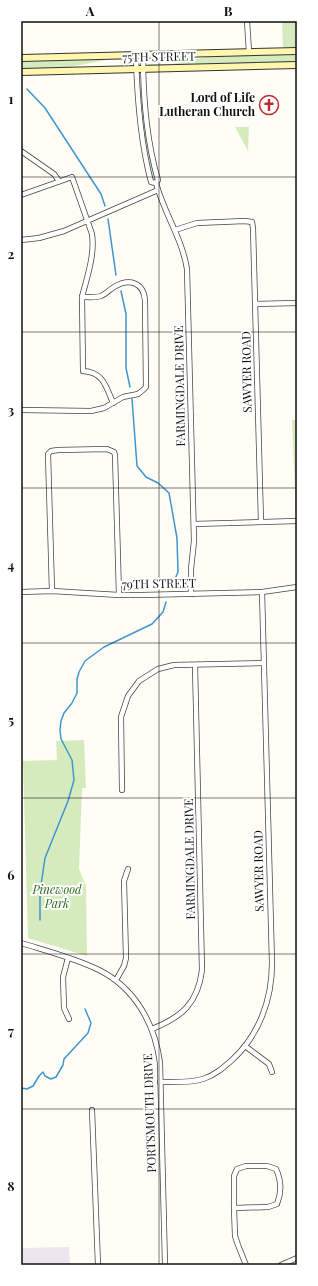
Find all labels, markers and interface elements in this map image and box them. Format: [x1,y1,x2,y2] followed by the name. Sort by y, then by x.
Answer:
[85,2,95,19] text: A
[224,2,233,19] text: B
[122,47,196,65] street label: 75TH STREET
[159,89,256,119] place label: Lord of Life Lutheran Church
[9,90,14,107] text: 1
[258,94,280,116] church icon: Lord of Life Lutheran Church
[8,245,15,262] text: 2
[170,325,188,447] street label: FARMINGDALE DRIVE
[237,331,255,413] street label: SAWYER ROAD
[8,401,14,418] text: 3
[8,556,15,573] text: 4
[122,574,197,592] street label: 79TH STREET
[8,711,14,728] text: 5
[180,798,198,920] street label: FARMINGDALE DRIVE
[249,830,267,912] street label: SAWYER ROAD
[7,866,15,883] text: 6
[31,881,82,911] park label: Pinewood Park
[8,1022,14,1039] text: 7
[139,1053,159,1173] street label: PORTSMOUTH DRIVE
[7,1177,15,1194] text: 8

